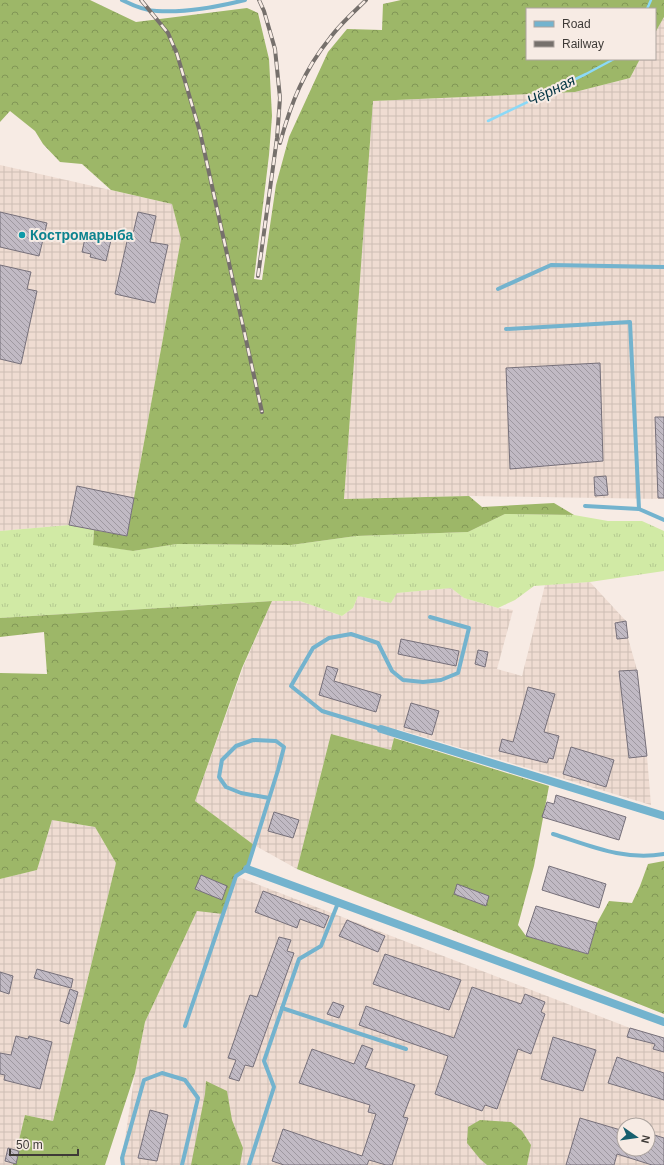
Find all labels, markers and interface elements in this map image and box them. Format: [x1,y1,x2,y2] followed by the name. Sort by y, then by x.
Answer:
[526,8,656,60] legend
[562,17,591,31] text: Road
[562,37,604,51] text: Railway
[524,71,578,109] water label: Чёрная
[30,227,134,243] place label: Костромарыба
[17,230,27,240] marker: Костромарыба
[616,1117,656,1157] north arrow
[10,1131,78,1157] scale bar
[639,1134,652,1145] text: N
[16,1138,43,1152] text: 50 m

